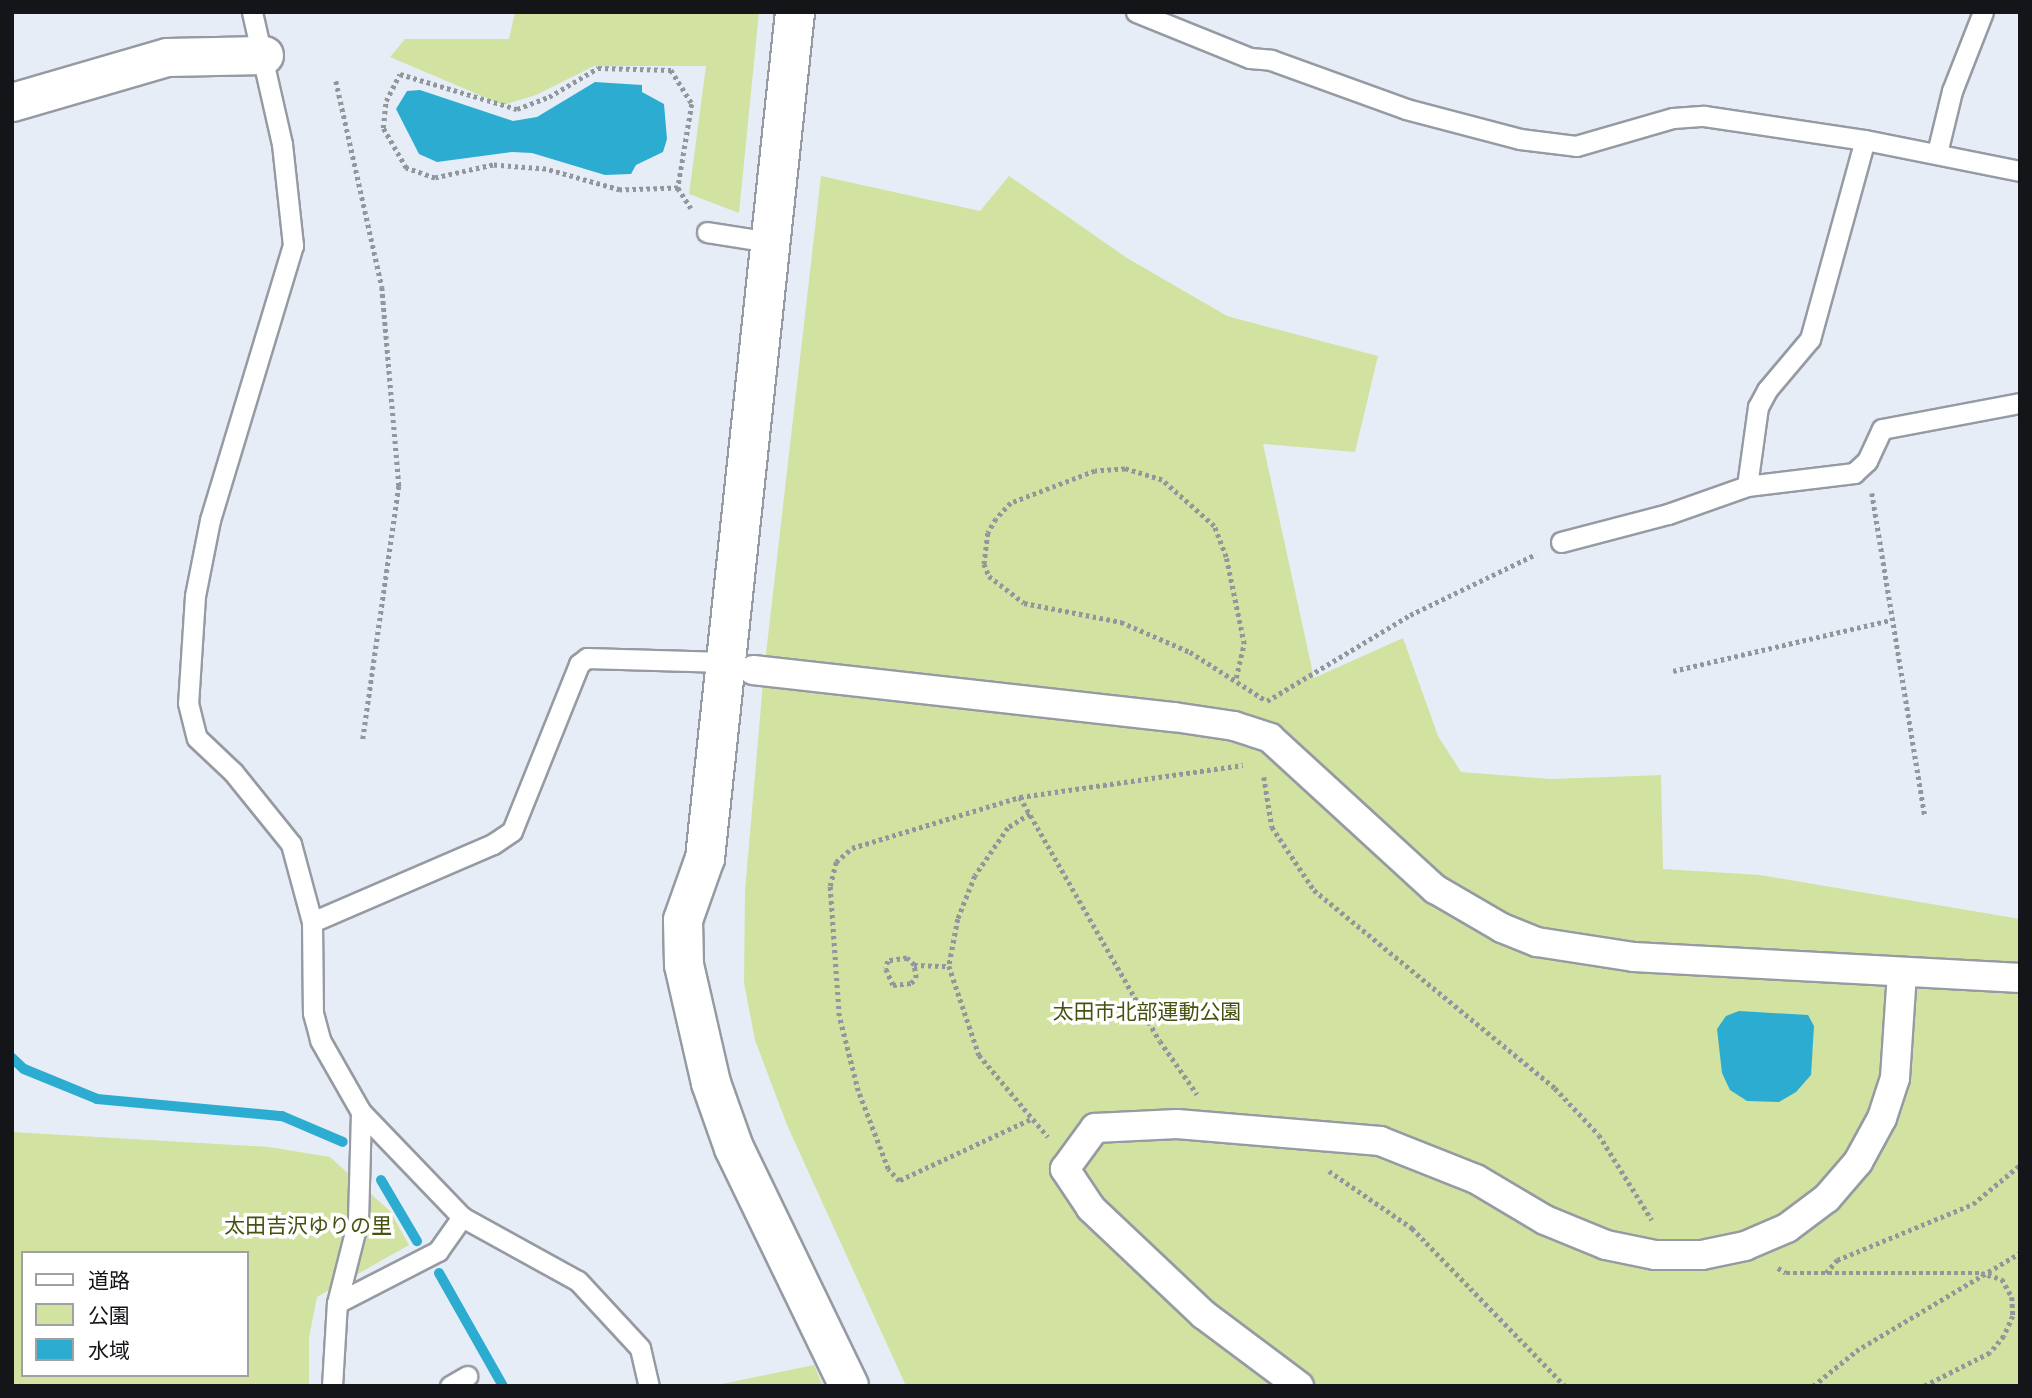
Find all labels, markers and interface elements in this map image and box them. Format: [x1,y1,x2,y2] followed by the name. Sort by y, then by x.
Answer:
[1053,999,1241,1025] park label: 太田市北部運動公園
[224,1213,392,1239] park label: 太田吉沢ゆりの里
[21,1251,248,1377] legend
[88,1266,130,1296] text: 道路
[88,1301,130,1331] text: 公園
[88,1336,130,1366] text: 水域

